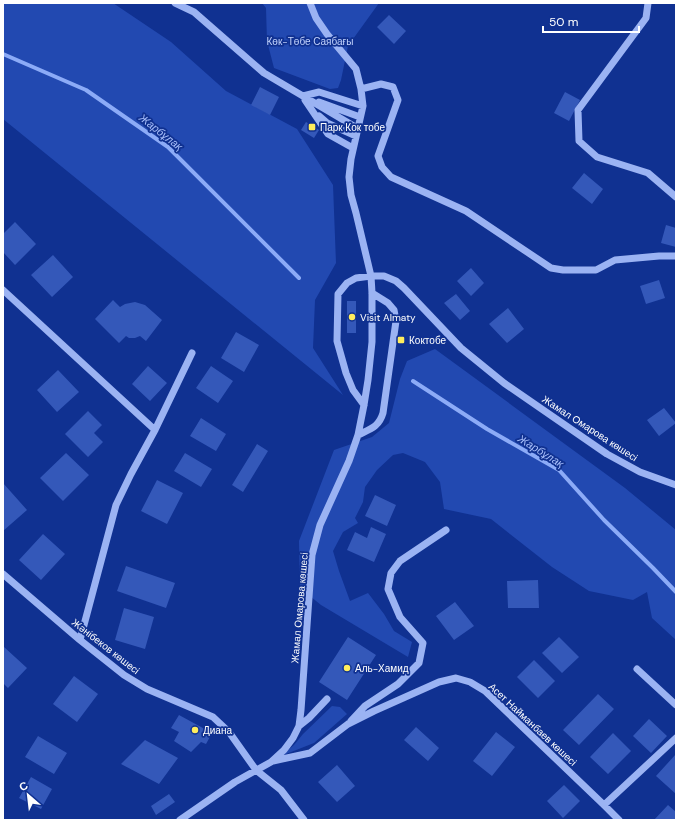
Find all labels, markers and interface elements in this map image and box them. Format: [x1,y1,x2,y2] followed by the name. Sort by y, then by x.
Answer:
[543,8,639,34] scale bar
[549,14,578,30] text: 50 m
[267,35,353,48] park label: Көк-Төбе Саябағы
[136,110,186,154] water label: Жарбұлақ
[320,121,385,134] place label: Парк Кок тобе
[307,122,317,132] marker: Парк Кок тобе
[360,311,416,324] place label: Visit Almaty
[347,312,357,322] marker: Visit Almaty
[409,334,447,347] place label: Коктобе
[396,335,406,345] marker: Коктобе
[539,393,640,464] street label: Жамал Омарова көшесі
[515,431,567,471] water label: Жарбұлақ
[288,552,311,664] street label: Жамал Омарова көшесі
[69,616,142,677] street label: Жәнібеков көшесі
[355,662,409,675] place label: Аль-Хамид
[342,663,352,673] marker: Аль-Хамид
[486,680,579,769] street label: Асет Найманбаев көшесі
[203,724,232,737] place label: Диана
[190,725,200,735] marker: Диана
[8,775,48,815] north arrow
[17,778,30,794] text: С

